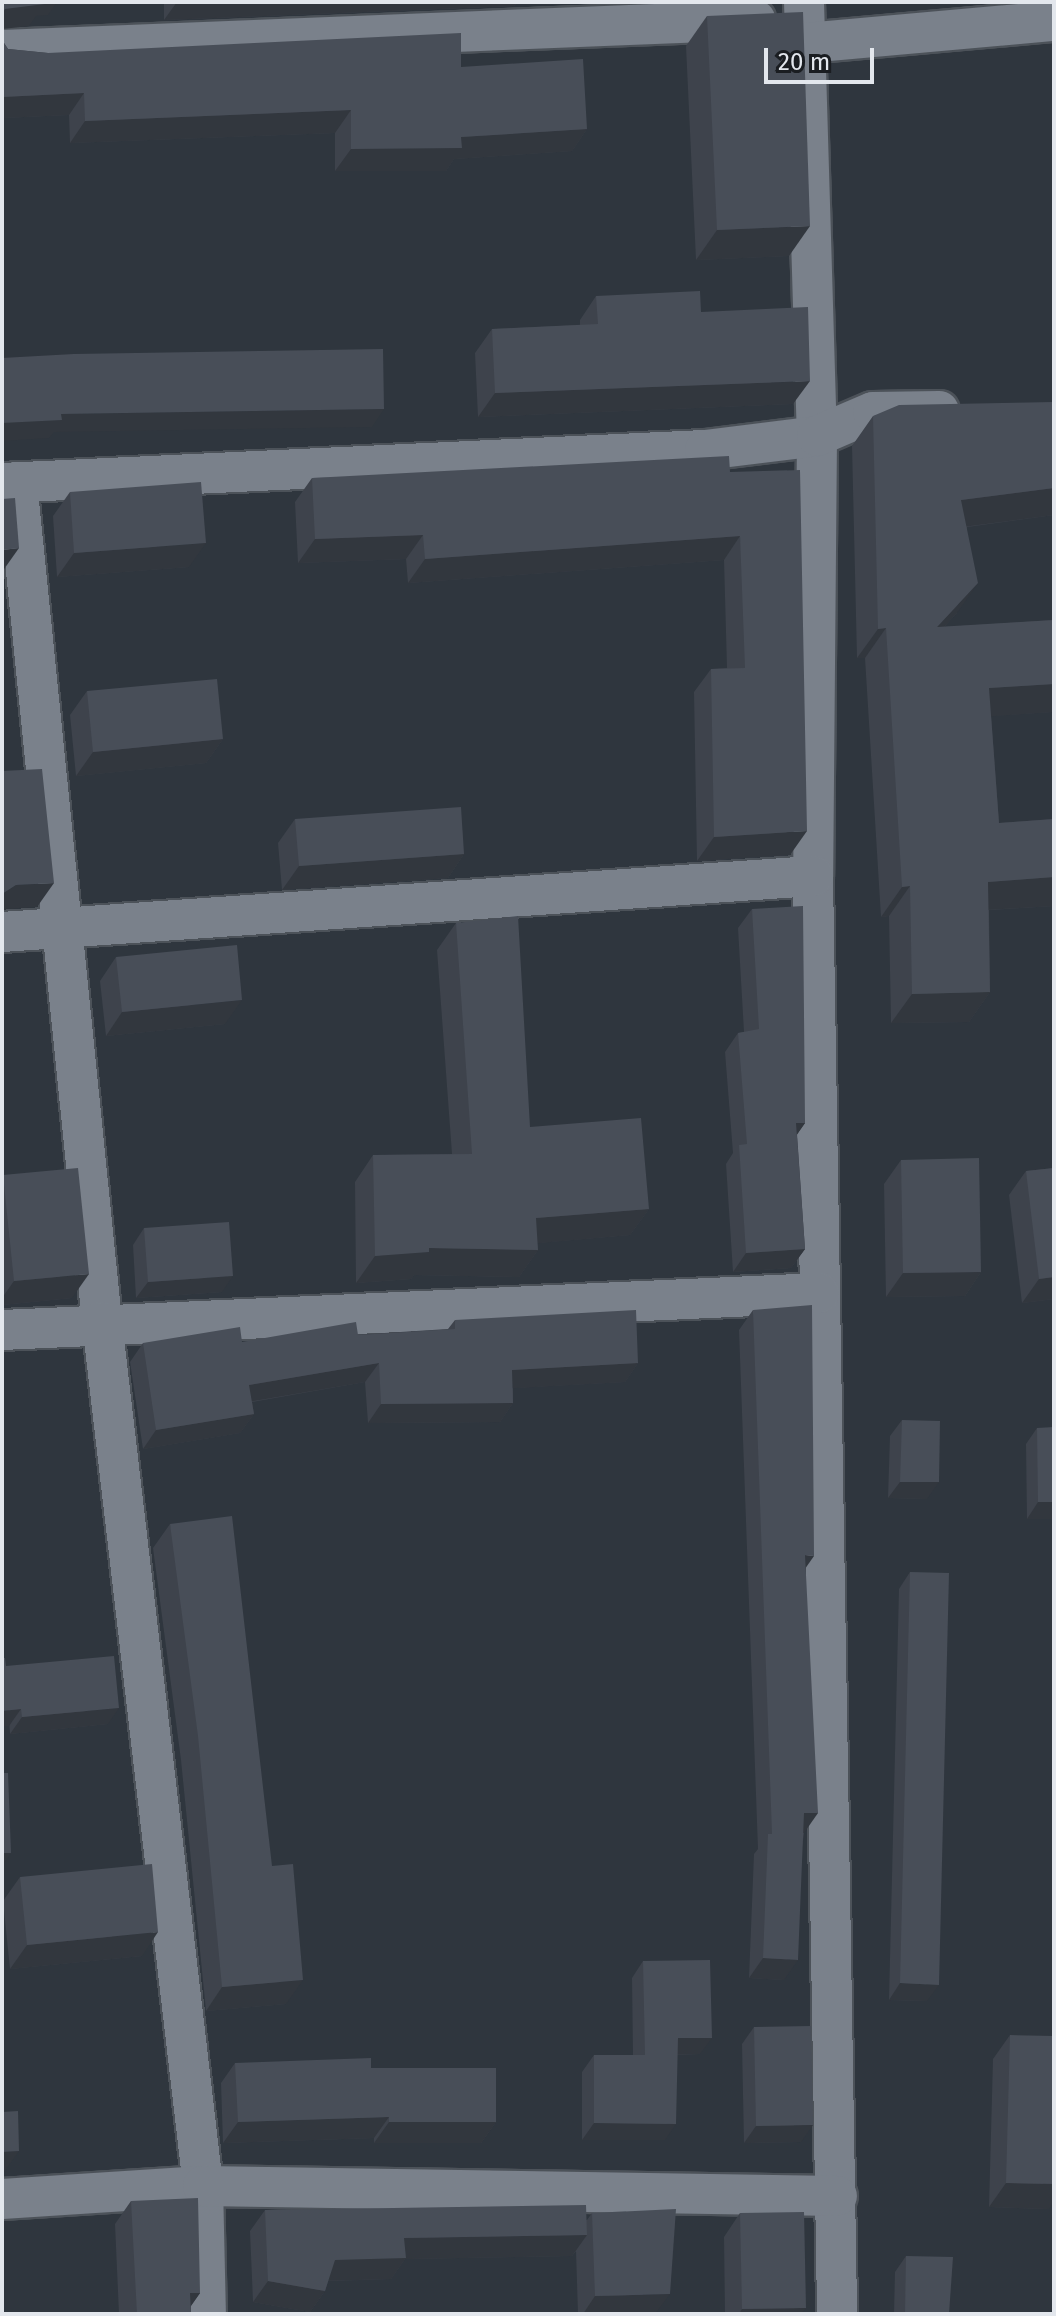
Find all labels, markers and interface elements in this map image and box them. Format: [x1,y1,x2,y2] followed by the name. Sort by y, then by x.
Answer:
[768,32,878,82] scale bar
[778,48,830,76] text: 20 m

